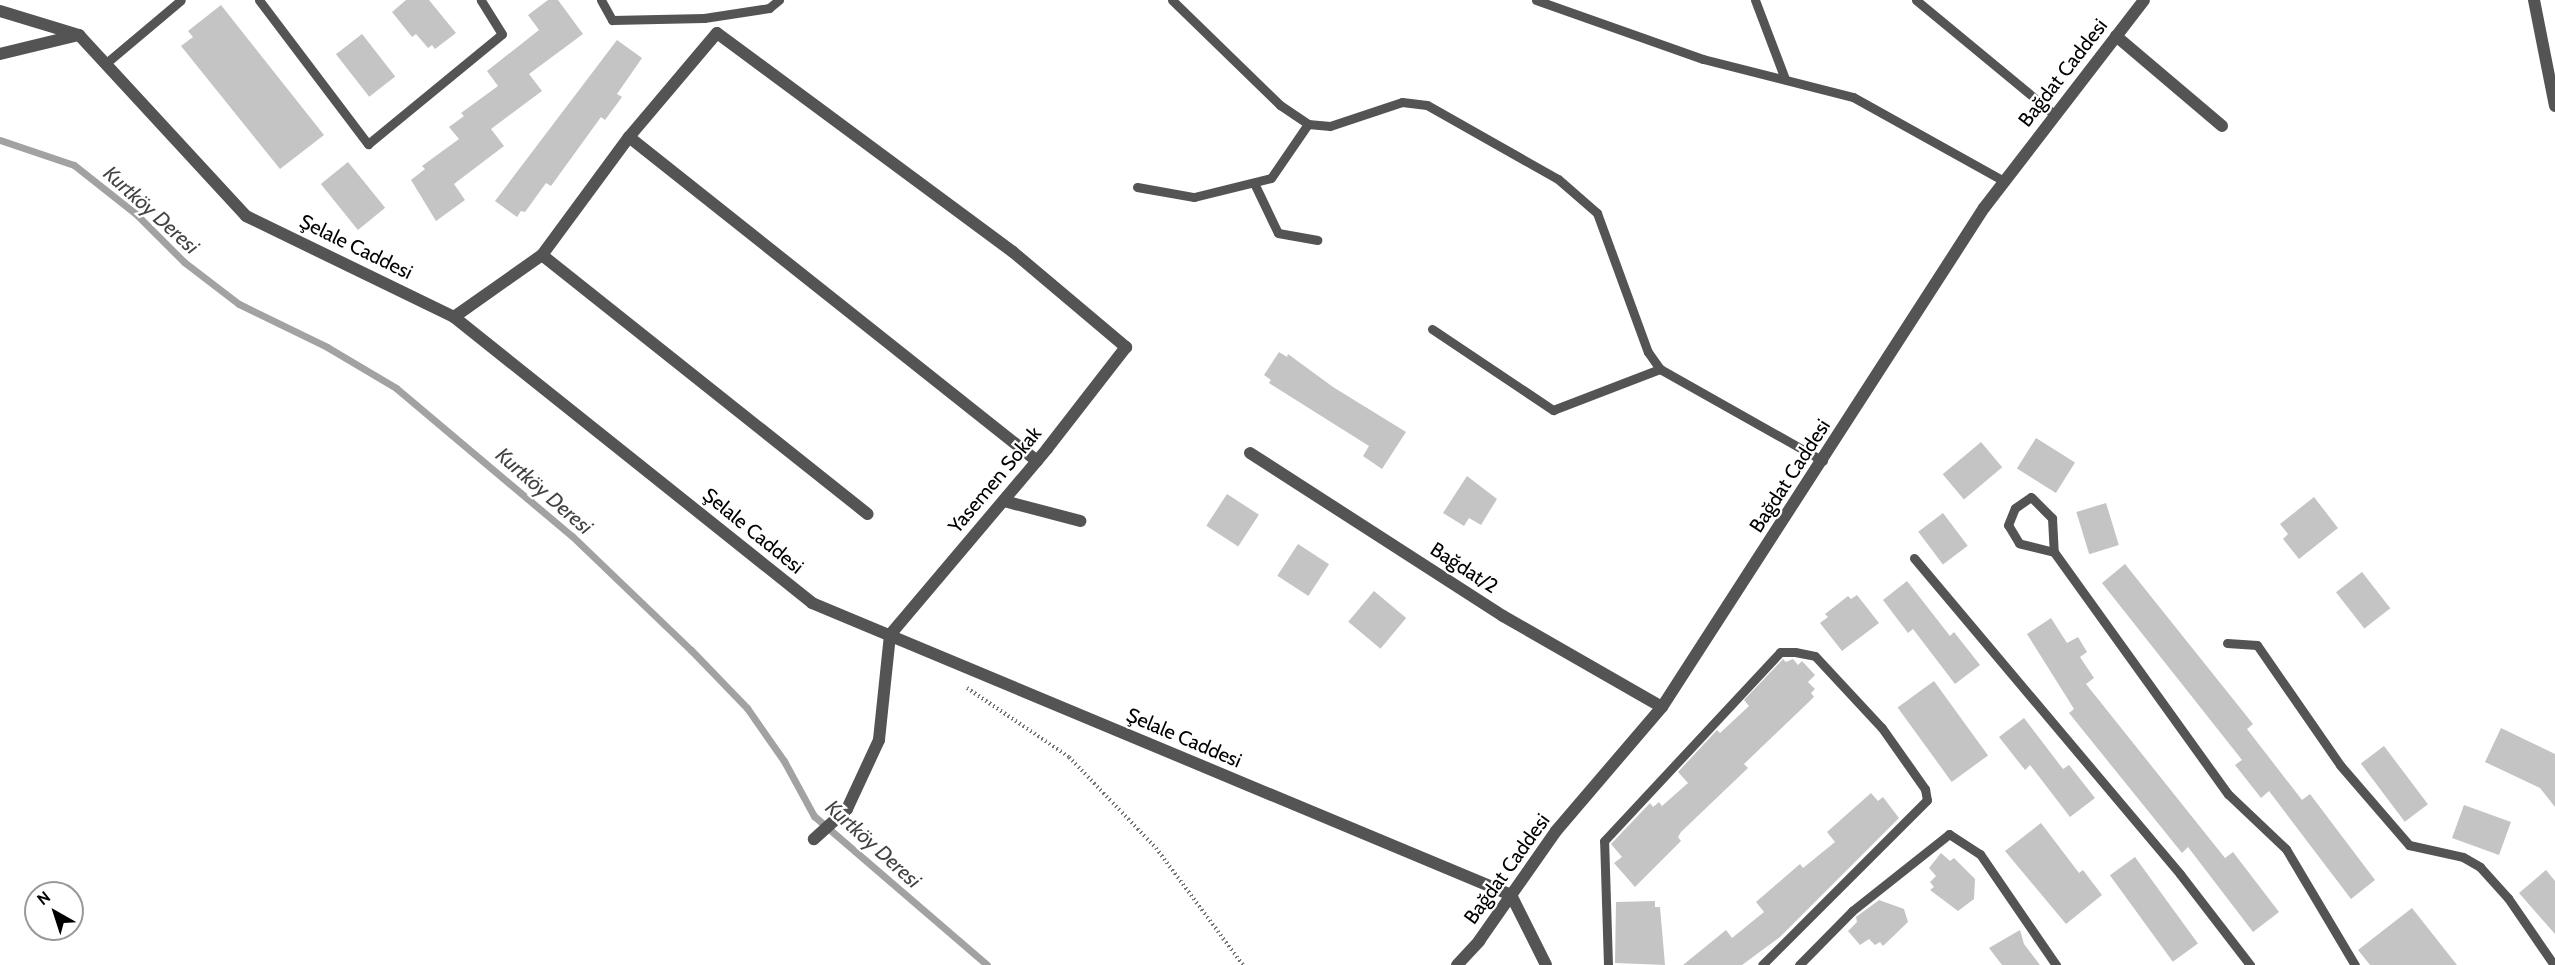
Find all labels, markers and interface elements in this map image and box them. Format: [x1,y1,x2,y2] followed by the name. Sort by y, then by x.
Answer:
[2013,14,2113,132] street label: Bağdat Caddesi
[98,161,204,259] water label: Kurtköy Deresi
[296,209,416,285] street label: Şelale Caddesi
[1745,415,1835,537] street label: Bağdat Caddesi
[943,422,1047,538] street label: Yasemen Sokak
[491,442,597,540] water label: Kurtköy Deresi
[698,483,808,579] street label: Şelale Caddesi
[1426,537,1502,599] street label: Bağdat/2
[1123,703,1245,773] street label: Şelale Caddesi
[820,795,926,893] water label: Kurtköy Deresi
[1459,809,1555,929] street label: Bağdat Caddesi
[24,881,84,941] north arrow
[33,887,54,909] text: N

